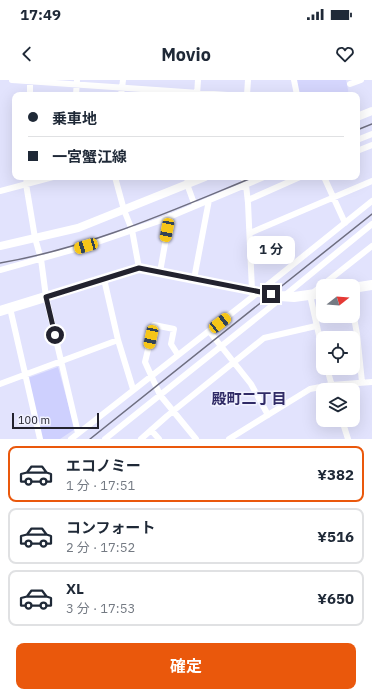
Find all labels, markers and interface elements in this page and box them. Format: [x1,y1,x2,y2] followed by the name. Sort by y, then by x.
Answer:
[20,5,61,24] text: 17:49
[16,43,38,65] icon: back
[161,43,211,66] text: Movio
[334,43,356,65] icon: heart
[52,109,97,128] text: 乗車地
[52,147,127,166] text: 一宮蟹江線
[159,217,175,243] car
[247,236,295,264] callout: 1 分
[73,237,99,255] car
[259,241,283,258] text: 1 分
[316,279,360,323] north arrow
[316,279,360,427] map controls
[262,285,280,303] route end
[207,311,233,335] car
[143,324,159,350] car
[46,326,64,344] route start
[316,331,360,375] button: locate
[316,383,360,427] button: layers
[211,389,287,408] district label: 殿町二丁目
[12,411,99,430] scale bar
[18,413,50,427] text: 100 m
[18,456,54,492] icon: car
[66,456,141,475] text: エコノミー
[317,465,354,484] text: ¥382
[66,477,135,494] text: 1 分 · 17:51
[18,518,54,554] icon: car
[66,518,156,537] text: コンフォート
[317,527,354,546] text: ¥516
[66,539,135,556] text: 2 分 · 17:52
[66,579,84,598] text: XL
[18,580,54,616] icon: car
[317,589,354,608] text: ¥650
[66,600,135,617] text: 3 分 · 17:53
[16,643,356,689] button: 確定

